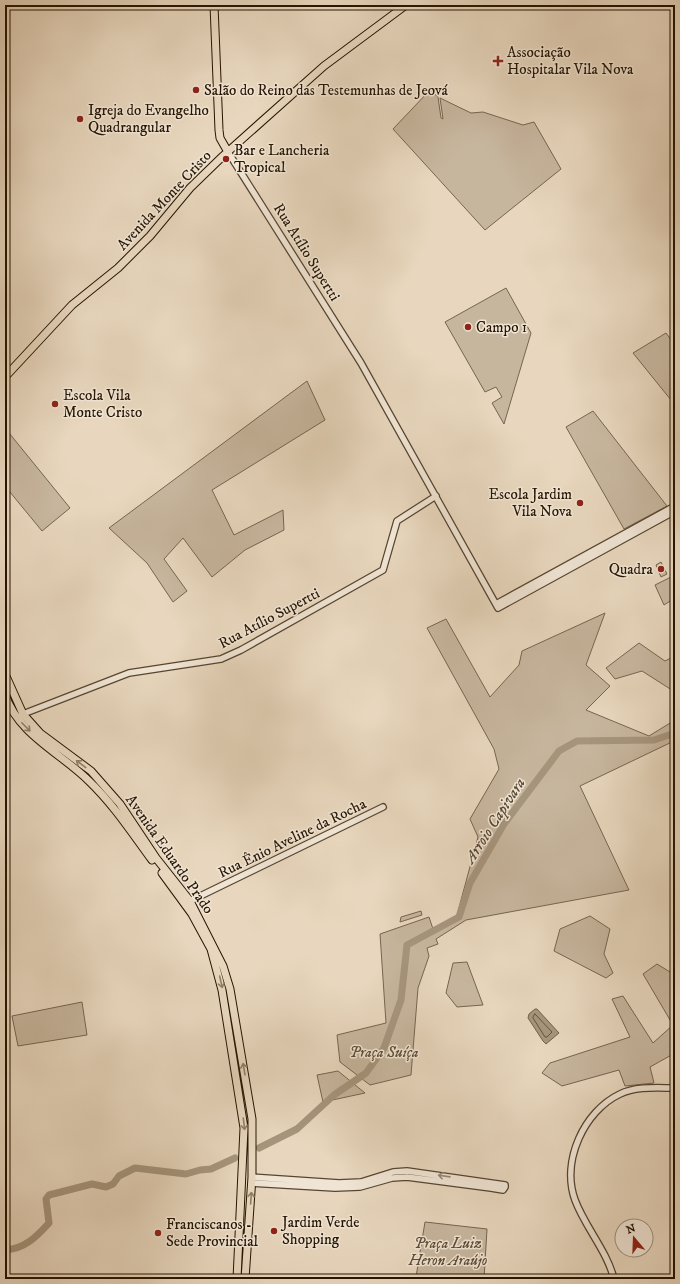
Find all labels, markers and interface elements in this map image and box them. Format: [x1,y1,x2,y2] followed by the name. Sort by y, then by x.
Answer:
[507,43,634,79] place label: Associação Hospitalar Vila Nova
[492,55,504,67] marker: Associação Hospitalar Vila Nova
[204,81,449,100] place label: Salão do Reino das Testemunhas de Jeová
[191,85,201,95] marker: Salão do Reino das Testemunhas de Jeová
[88,101,209,137] place label: Igreja do Evangelho Quadrangular
[75,114,85,124] marker: Igreja do Evangelho Quadrangular
[234,141,330,177] place label: Bar e Lancheria Tropical
[113,146,216,254] street label: Avenida Monte Cristo
[221,154,231,164] marker: Bar e Lancheria Tropical
[269,200,344,305] street label: Rua Atílio Supertti
[476,318,527,337] place label: Campo 1
[463,322,473,332] marker: Campo 1
[63,386,142,422] place label: Escola Vila Monte Cristo
[50,399,60,409] marker: Escola Vila Monte Cristo
[488,485,573,521] place label: Escola Jardim Vila Nova
[575,498,585,508] marker: Escola Jardim Vila Nova
[609,560,654,579] place label: Quadra
[656,564,666,574] marker: Quadra
[215,584,323,653] street label: Rua Atílio Supertti
[21,722,30,732] one-way arrow
[76,760,87,768] one-way arrow
[459,774,530,869] water label: Arroio Capivara
[121,791,218,918] street label: Avenida Eduardo Prado
[215,794,370,883] street label: Rua Ênio Aveline da Rocha
[217,975,225,988] one-way arrow
[349,1043,419,1062] park label: Praça Suíça
[239,1063,247,1076] one-way arrow
[240,1117,247,1130] one-way arrow
[438,1172,451,1180] one-way arrow
[247,1192,254,1205] one-way arrow
[280,1213,360,1249] place label: Jardim Verde Shopping
[166,1215,259,1251] place label: Franciscanos - Sede Provincial
[614,1218,654,1258] north arrow
[625,1221,638,1238] text: N
[269,1226,279,1236] marker: Jardim Verde Shopping
[153,1228,163,1238] marker: Franciscanos - Sede Provincial
[408,1234,488,1270] park label: Praça Luiz Heron Araújo

